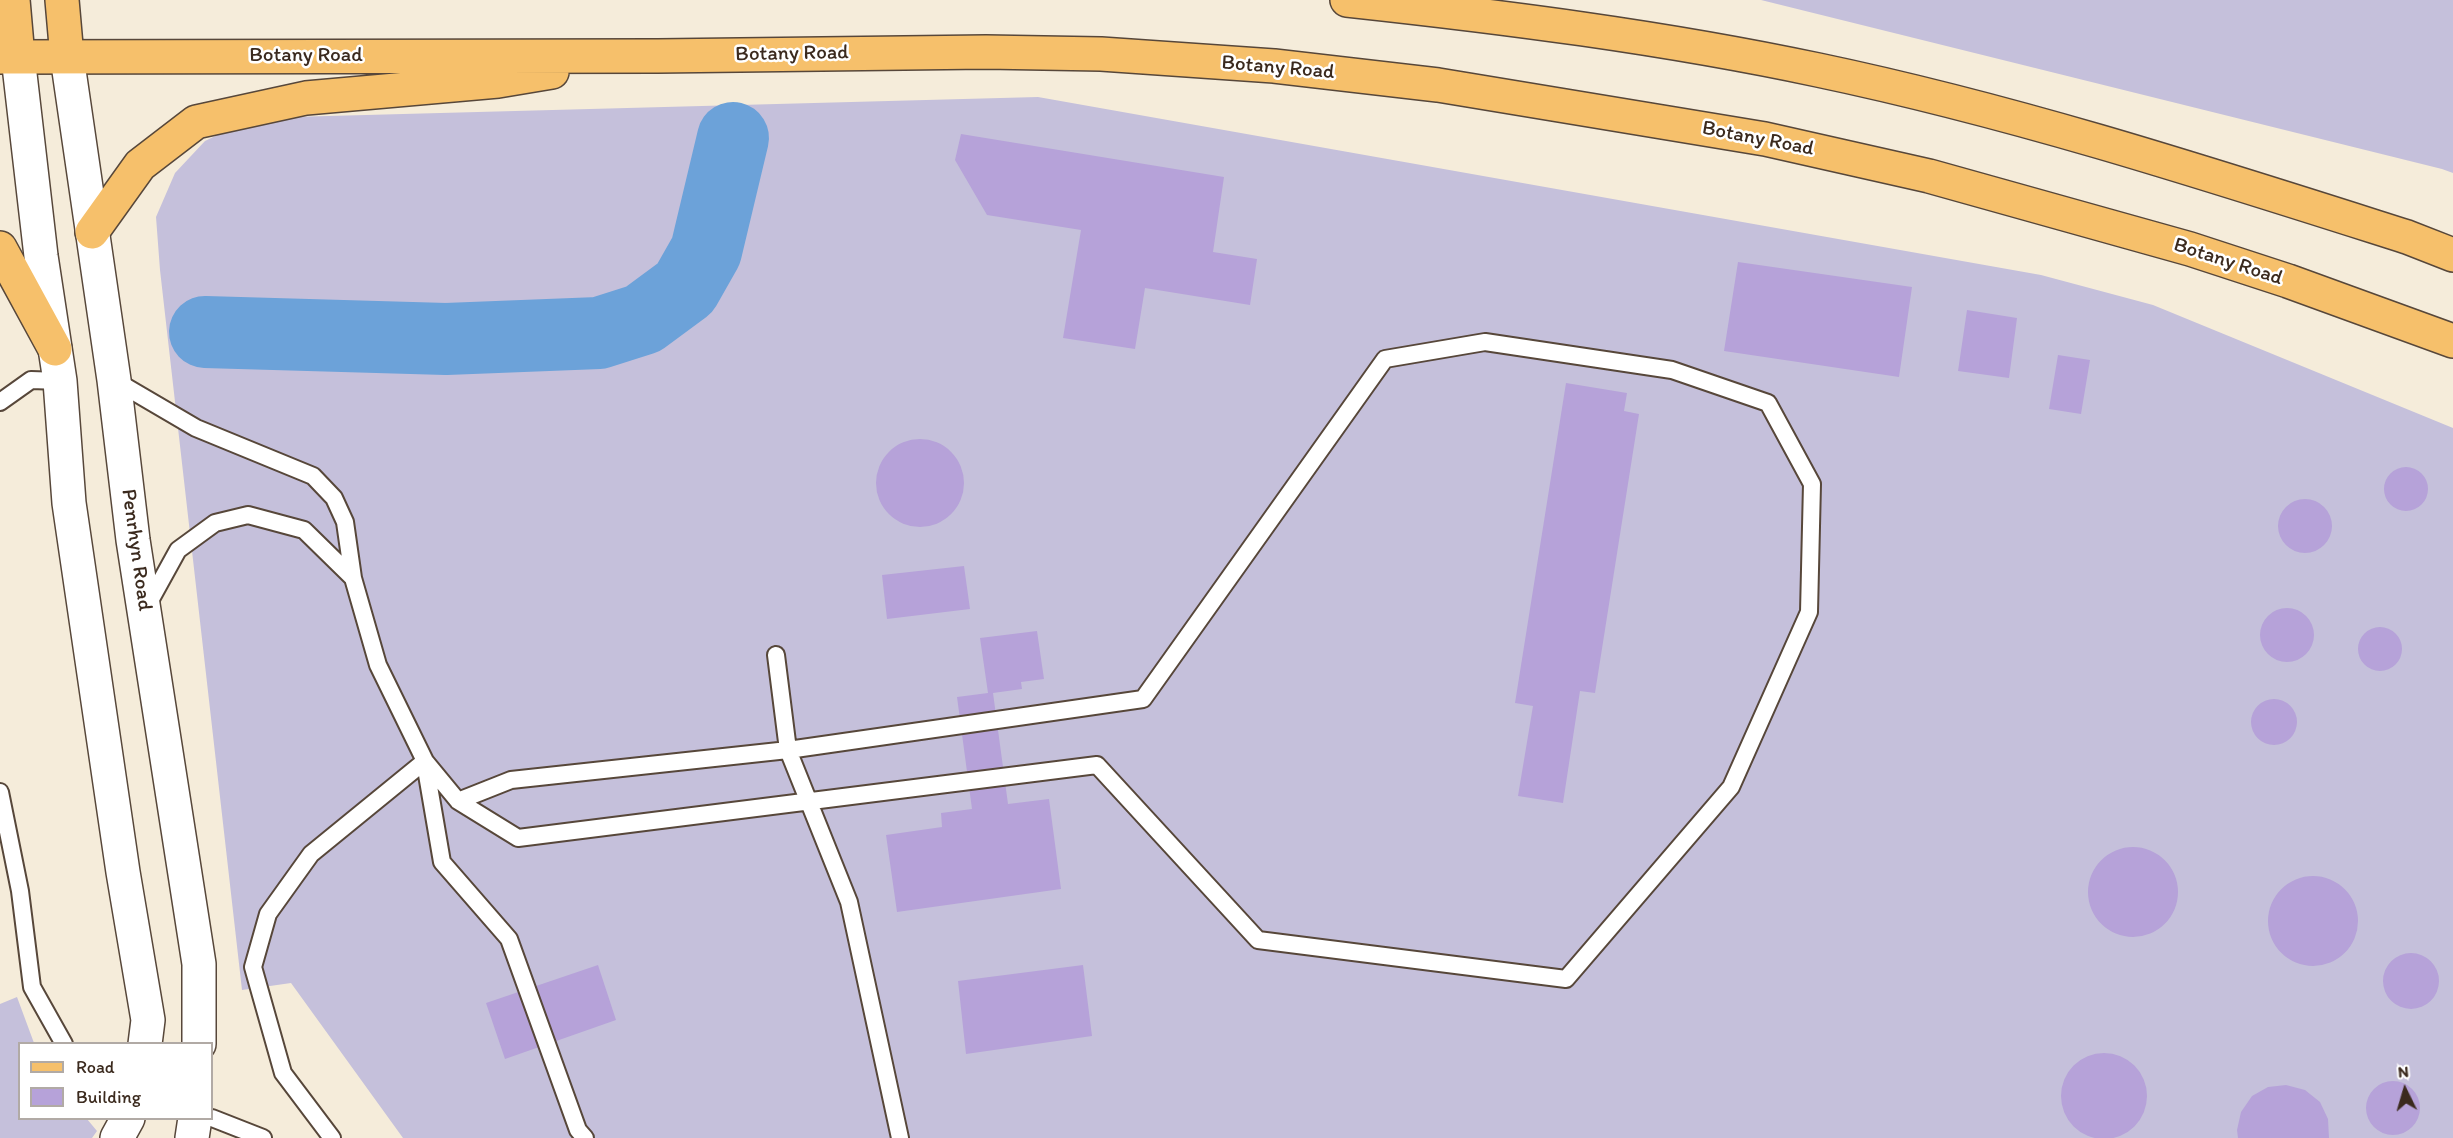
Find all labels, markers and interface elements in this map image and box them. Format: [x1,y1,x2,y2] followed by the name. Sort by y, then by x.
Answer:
[735,40,849,68] street label: Botany Road
[249,43,363,69] street label: Botany Road
[1220,51,1336,85] street label: Botany Road
[1700,116,1816,162] street label: Botany Road
[2170,232,2286,292] street label: Botany Road
[115,487,157,613] street label: Penrhyn Road
[18,1042,213,1120] legend
[76,1056,115,1078] text: Road
[2375,1060,2435,1120] north arrow
[2397,1062,2410,1082] text: N
[76,1086,141,1108] text: Building

